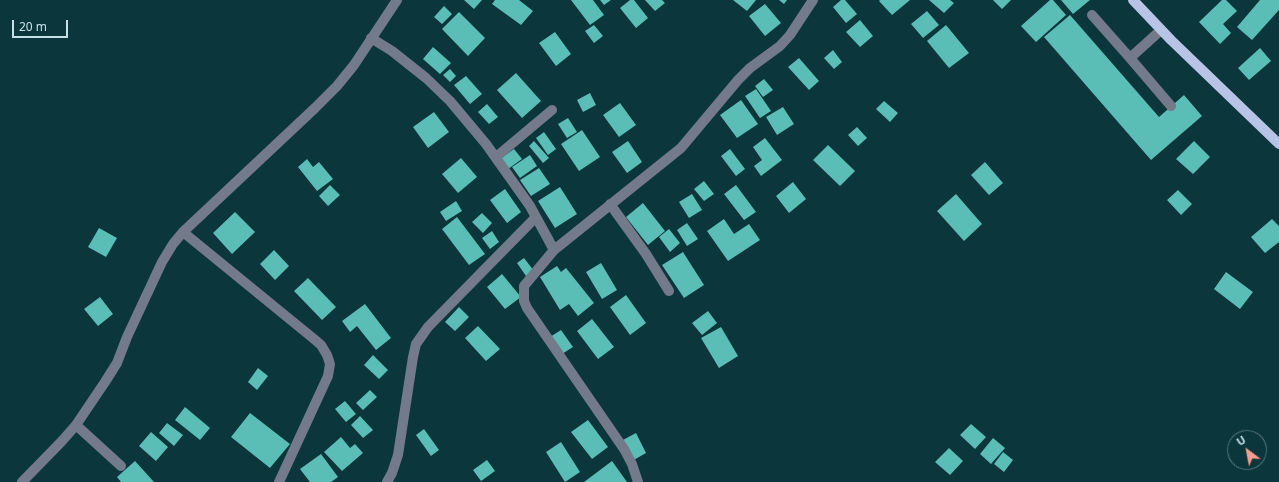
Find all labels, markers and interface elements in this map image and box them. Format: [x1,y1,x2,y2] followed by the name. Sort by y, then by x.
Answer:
[14,12,70,38] scale bar
[19,18,47,35] text: 20 m
[1227,430,1267,470] north arrow
[1233,432,1248,449] text: U

